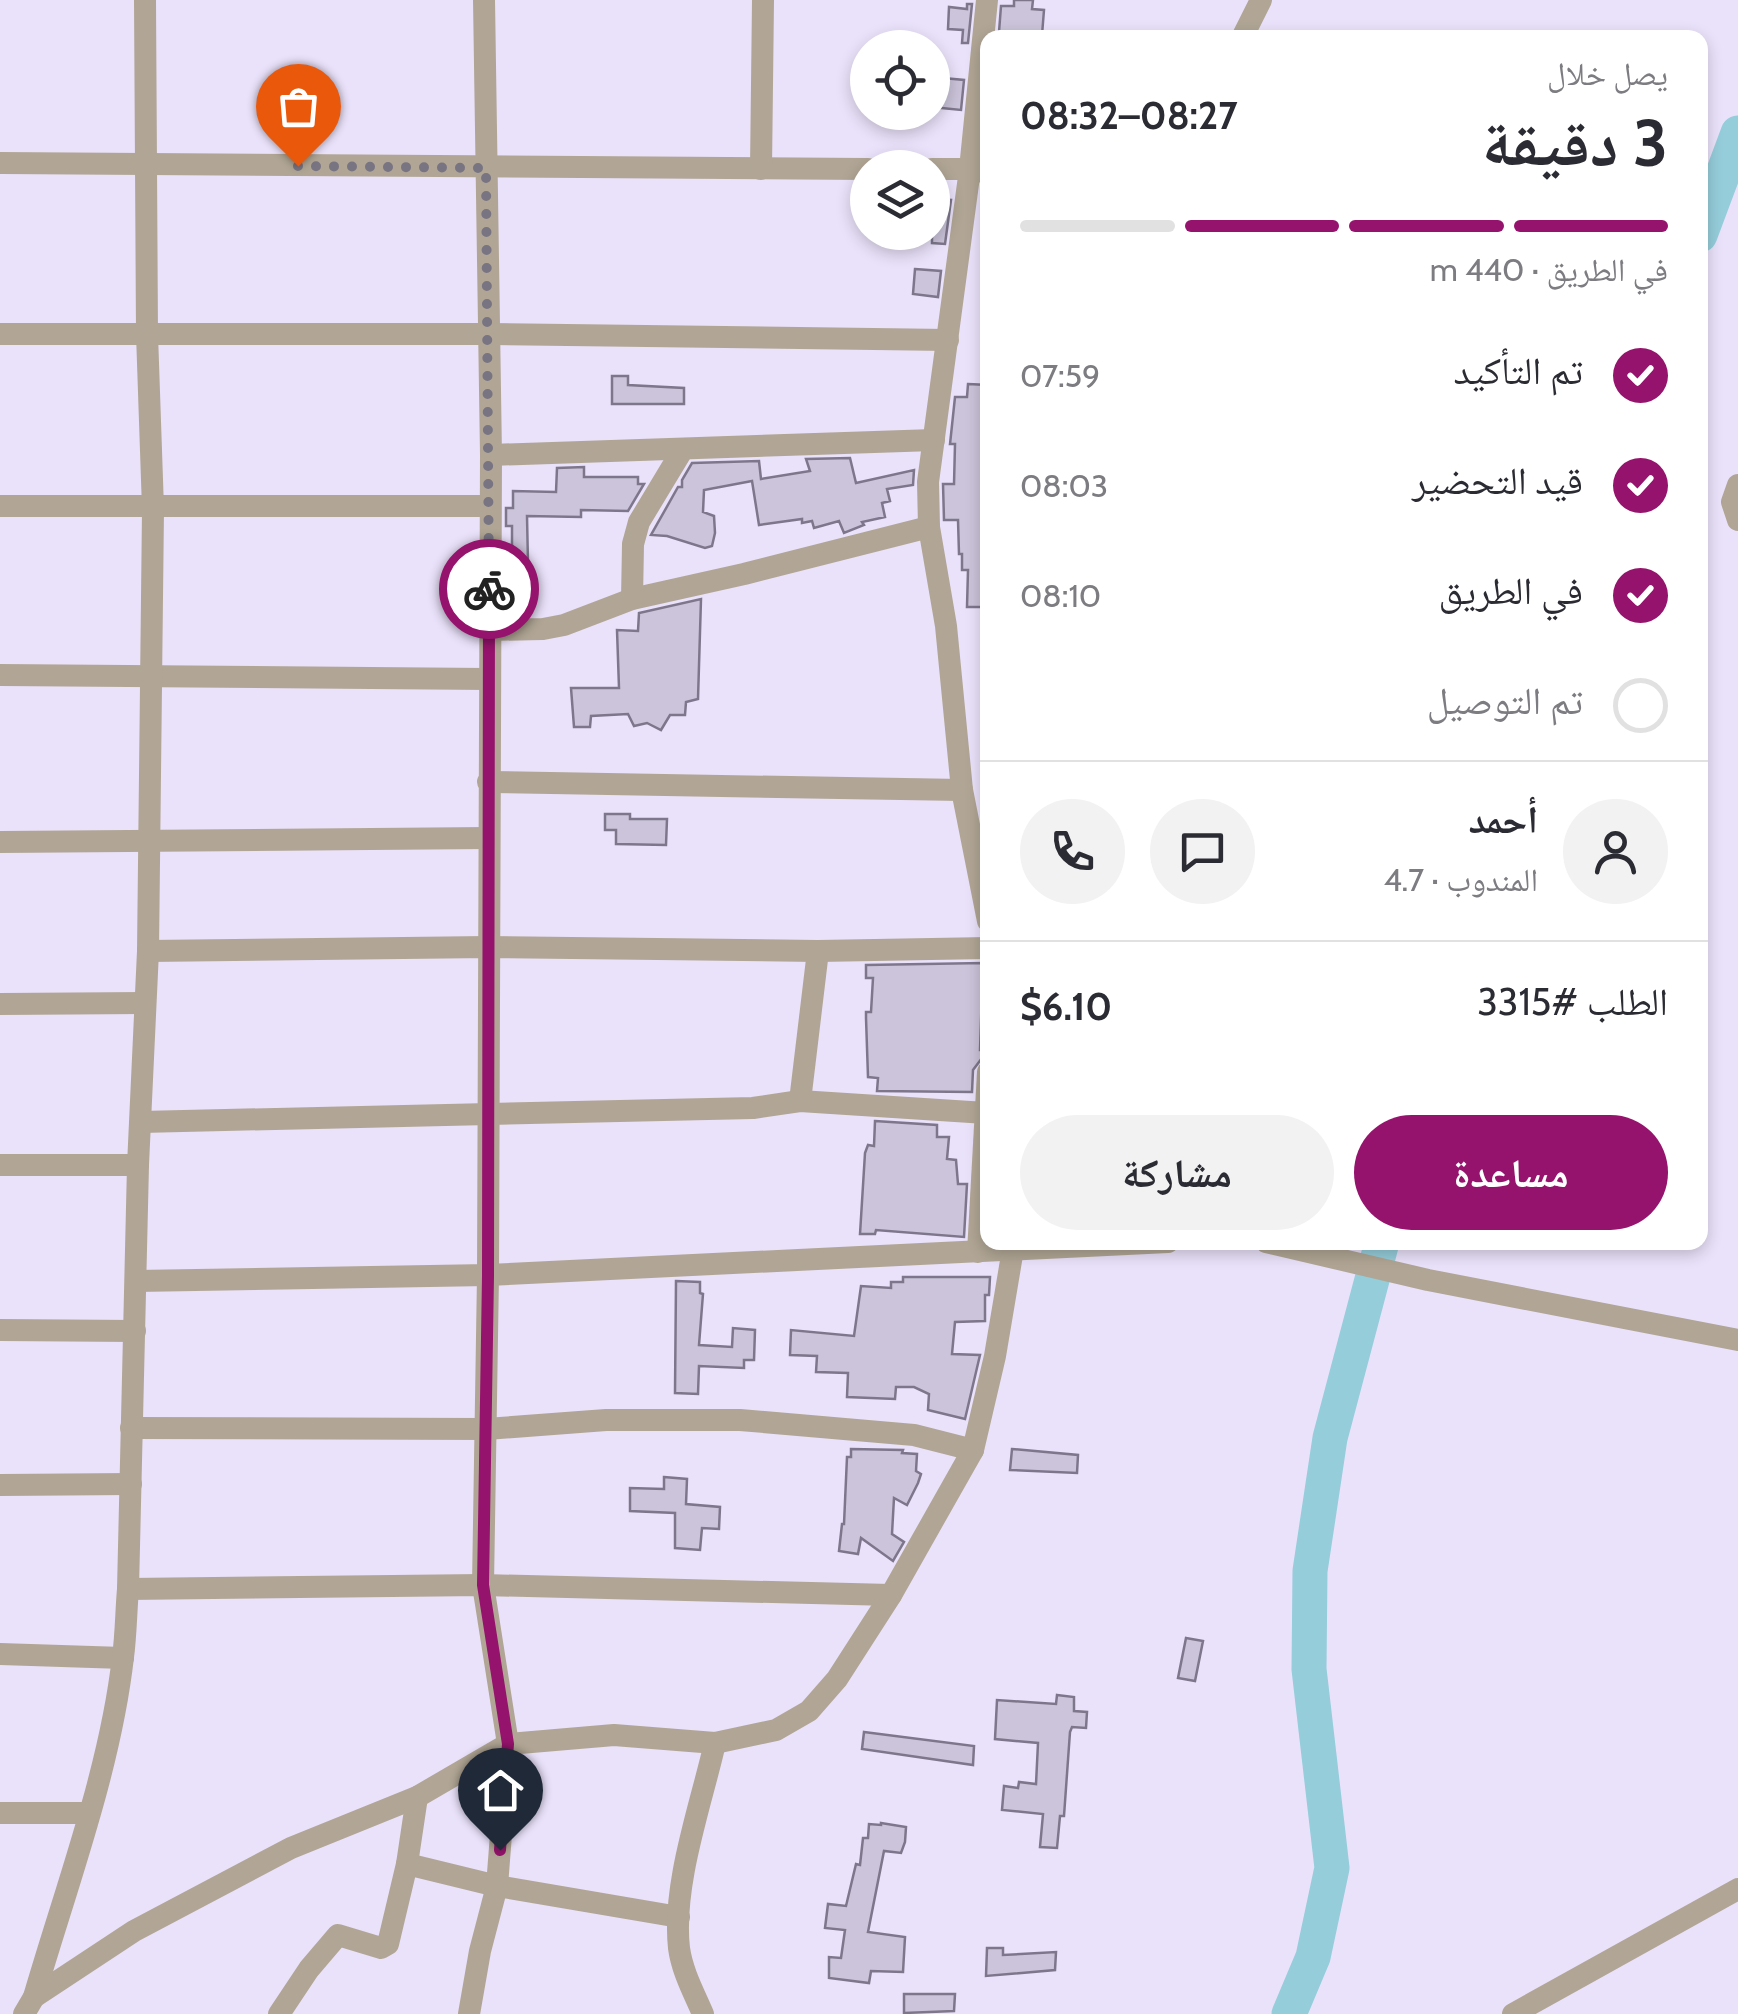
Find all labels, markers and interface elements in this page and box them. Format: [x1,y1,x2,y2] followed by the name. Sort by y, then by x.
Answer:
[850,30,950,250] map controls
[850,30,950,130] button: locate
[1547,54,1668,93] text: يصل خلال
[256,64,341,167] pin
[271,79,326,134] icon: bag
[1020,92,1238,139] text: 08:27–08:32
[1482,103,1668,182] text: 3 دقيقة
[850,150,950,250] button: layers
[1430,250,1668,289] text: في الطريق · 440 m
[1453,347,1583,394] text: تم التأكيد
[1613,348,1668,403] icon: check
[1020,356,1100,395] text: 07:59
[1412,457,1583,504] text: قيد التحضير
[1613,458,1668,513] icon: check
[1020,466,1108,505] text: 08:03
[439,539,539,639] courier
[462,562,517,617] icon: bike
[1439,567,1583,614] text: في الطريق
[1613,568,1668,623] icon: check
[1020,576,1101,615] text: 08:10
[1427,677,1583,724] text: تم التوصيل
[1468,796,1538,843] text: أحمد
[1020,799,1125,904] button: phone
[1150,799,1255,904] button: chat
[1563,799,1668,904] button: person
[1383,860,1538,899] text: المندوب · 4.7
[1477,978,1668,1025] text: الطلب #3315
[1020,983,1112,1030] text: $6.10
[1020,1115,1334,1230] button: مشاركة
[1354,1115,1668,1230] button: مساعدة
[458,1748,543,1851] pin
[473,1763,528,1818] icon: home

